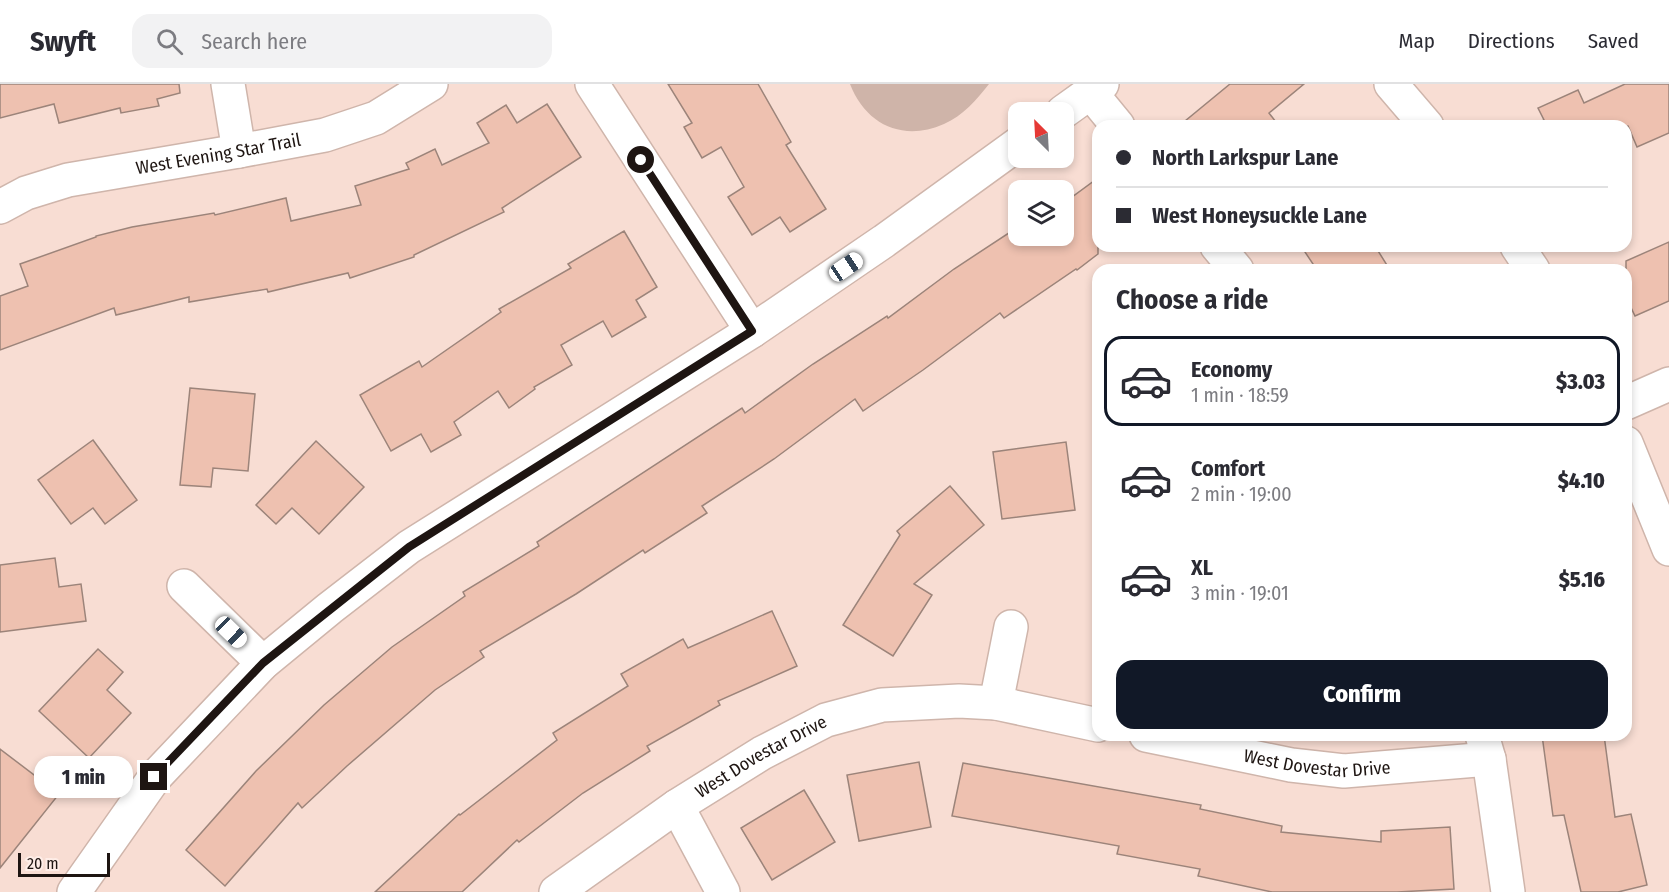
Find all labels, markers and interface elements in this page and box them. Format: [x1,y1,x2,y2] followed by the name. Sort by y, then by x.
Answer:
[132,14,552,68] search box
[30,25,96,58] text: Swyft
[153,25,186,58] icon: search
[201,28,307,55] text: Search here
[1398,28,1435,54] text: Map
[1468,28,1555,54] text: Directions
[1588,28,1639,54] text: Saved
[1008,102,1074,168] north arrow
[1008,102,1074,246] map controls
[134,129,303,179] street label: West Evening Star Trail
[1152,144,1338,171] text: North Larkspur Lane
[627,146,654,173] route start
[1008,180,1074,246] button: layers
[1152,202,1367,229] text: West Honeysuckle Lane
[826,249,866,285] car
[1116,284,1268,316] text: Choose a ride
[1119,354,1173,408] icon: car
[1191,356,1272,383] text: Economy
[1556,368,1605,395] text: $3.03
[1191,383,1289,407] text: 1 min · 18:59
[1119,453,1173,507] icon: car
[1191,455,1265,482] text: Comfort
[1558,467,1605,494] text: $4.10
[1191,482,1292,506] text: 2 min · 19:00
[1119,552,1173,606] icon: car
[1191,554,1213,581] text: XL
[1559,566,1605,593] text: $5.16
[1191,581,1289,605] text: 3 min · 19:01
[212,613,250,651] car
[1116,660,1608,729] button: Confirm
[691,711,830,803] street label: West Dovestar Drive
[1242,745,1391,782] street label: West Dovestar Drive
[34,756,133,798] callout: 1 min
[140,763,167,790] route end
[62,765,105,789] text: 1 min
[18,850,110,878] scale bar
[27,854,58,873] text: 20 m

